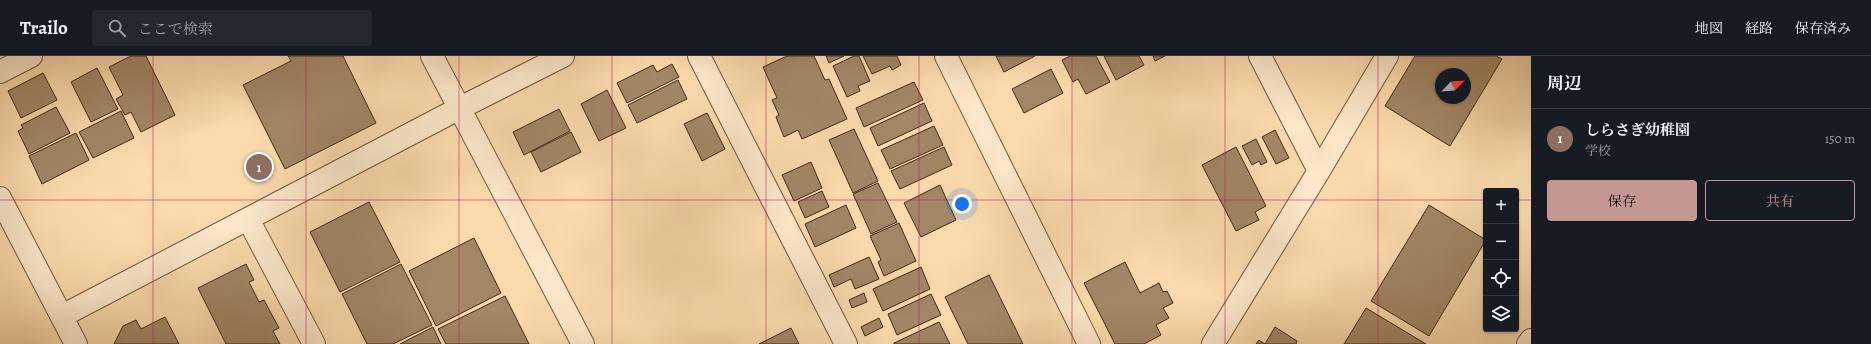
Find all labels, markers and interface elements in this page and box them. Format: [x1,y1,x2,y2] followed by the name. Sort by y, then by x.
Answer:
[92,10,372,46] search box
[20,15,68,41] text: Trailo
[106,17,128,39] icon: search
[138,19,213,39] text: ここで検索
[1695,19,1723,38] text: 地図
[1745,19,1773,38] text: 経路
[1795,19,1851,38] text: 保存済み
[1435,68,1471,104] north arrow
[1547,72,1581,95] text: 周辺
[1585,120,1690,140] text: しらさぎ幼稚園
[1558,130,1562,147] text: 1
[1825,130,1855,147] text: 150 m
[1585,142,1611,159] text: 学校
[246,152,272,182] pin: 1
[1547,180,1697,221] button: 保存
[1705,180,1855,221] button: 共有
[1483,188,1519,332] map controls
[1483,188,1519,224] button: +
[952,194,972,214] your location
[1483,224,1519,260] button: −
[1483,260,1519,296] button: locate
[1483,296,1519,332] button: layers

